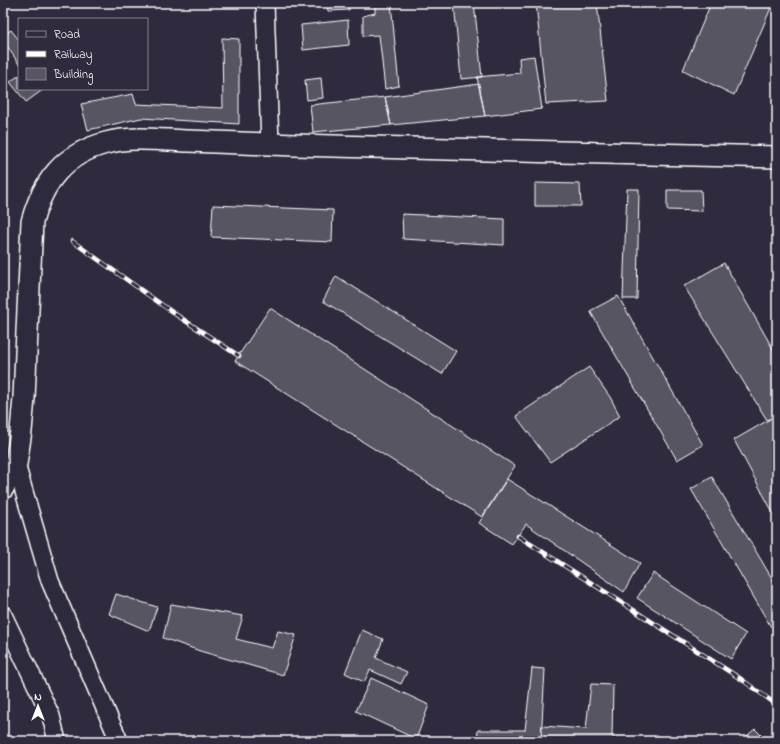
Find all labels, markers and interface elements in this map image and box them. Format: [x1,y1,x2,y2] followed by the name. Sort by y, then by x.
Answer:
[18,18,148,90] legend
[54,26,80,44] text: Road
[54,46,93,65] text: Railway
[53,66,93,85] text: Building
[18,686,58,726] north arrow
[34,689,42,705] text: N

